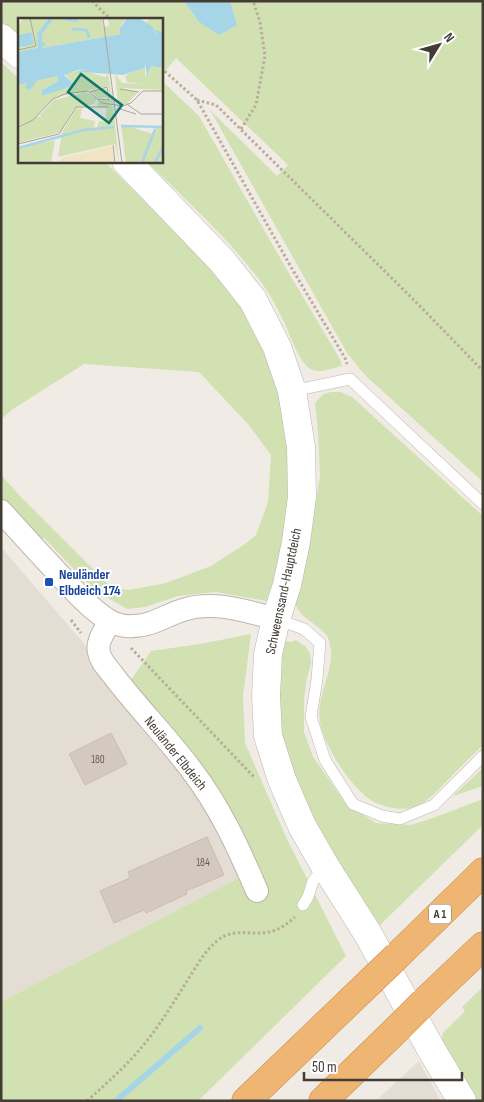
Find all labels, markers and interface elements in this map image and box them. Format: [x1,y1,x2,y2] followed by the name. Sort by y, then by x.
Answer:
[18,18,162,162] inset map
[414,20,464,70] north arrow
[440,29,458,46] text: N
[262,526,305,656] street label: Schweenssand-Hauptdeich
[59,566,121,599] place label: Neuländer Elbdeich 174
[43,576,55,588] marker: Neuländer Elbdeich 174
[141,713,211,794] street label: Neuländer Elbdeich
[91,753,105,766] house number: 180
[196,856,210,869] house number: 184
[429,904,451,924] road number: A 1
[304,1050,462,1082] scale bar
[312,1058,337,1077] text: 50 m

